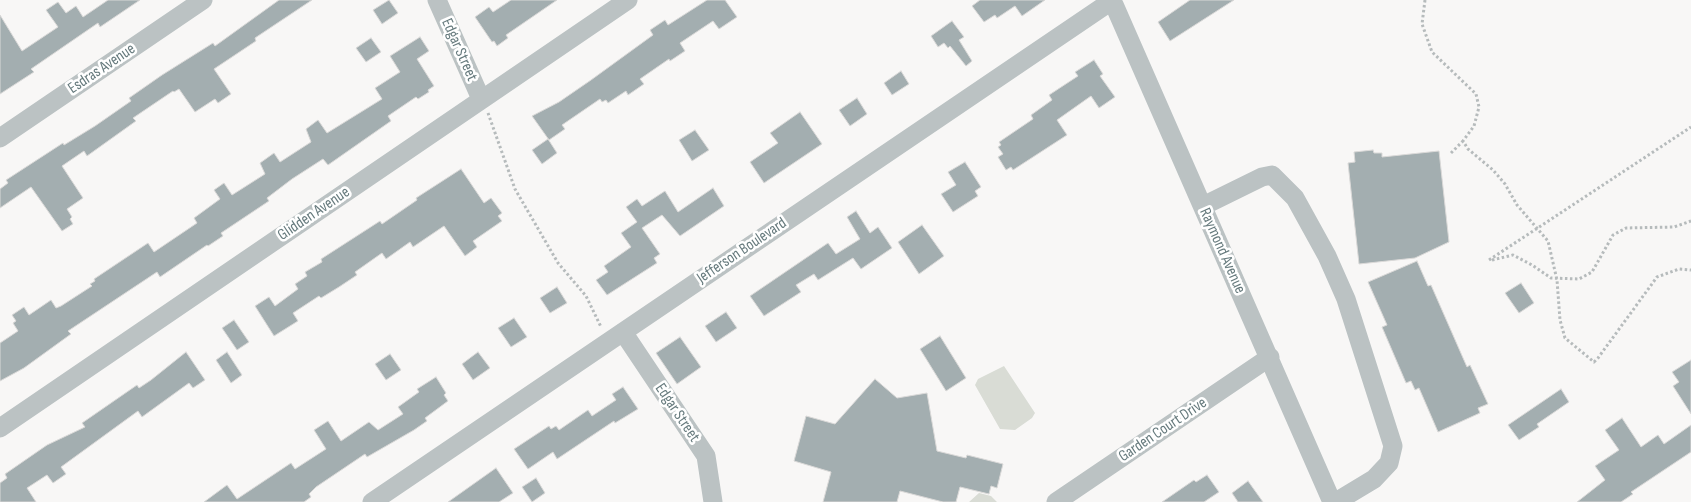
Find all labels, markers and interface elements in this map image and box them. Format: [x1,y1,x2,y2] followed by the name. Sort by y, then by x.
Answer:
[437,16,481,84] street label: Edgar Street
[65,40,139,98] street label: Esdras Avenue
[274,183,354,245] street label: Glidden Avenue
[1195,205,1249,297] street label: Raymond Avenue
[694,214,790,288] street label: Jefferson Boulevard
[650,380,704,446] street label: Edgar Street
[1115,394,1211,466] street label: Garden Court Drive

